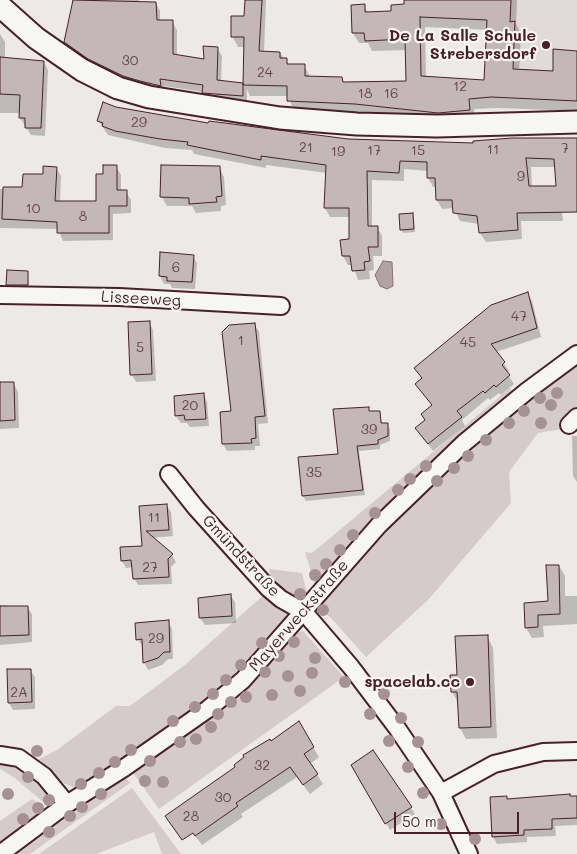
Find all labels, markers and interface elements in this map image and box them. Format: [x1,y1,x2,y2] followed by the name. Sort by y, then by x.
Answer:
[389,26,536,64] place label: De La Salle Schule Strebersdorf
[540,39,552,51] marker: De La Salle Schule Strebersdorf
[122,53,138,69] house number: 30
[257,65,273,81] house number: 24
[453,79,467,95] house number: 12
[358,86,372,102] house number: 18
[384,86,398,102] house number: 16
[131,115,147,131] house number: 29
[299,140,313,156] house number: 21
[561,141,569,157] house number: 7
[487,142,499,158] house number: 11
[367,143,381,159] house number: 17
[411,143,425,159] house number: 15
[331,144,345,160] house number: 19
[517,169,525,185] house number: 9
[26,201,40,217] house number: 10
[79,209,87,225] house number: 8
[172,260,180,276] house number: 6
[100,287,182,311] street label: Lisseeweg
[511,309,527,325] house number: 47
[238,333,244,349] house number: 1
[460,335,476,351] house number: 45
[136,340,144,356] house number: 5
[182,398,198,414] house number: 20
[361,422,377,438] house number: 39
[306,465,322,481] house number: 35
[148,510,160,526] house number: 11
[198,511,284,601] street label: Gmündstraße
[245,556,353,676] street label: Mayerweckstraße
[142,560,158,576] house number: 27
[148,631,164,647] house number: 29
[365,672,460,692] place label: spacelab.cc
[464,676,476,688] marker: spacelab.cc
[10,685,28,701] house number: 2A
[254,758,270,774] house number: 32
[215,790,231,806] house number: 30
[397,802,522,834] scale bar
[183,809,199,825] house number: 28
[402,811,437,831] text: 50 m

